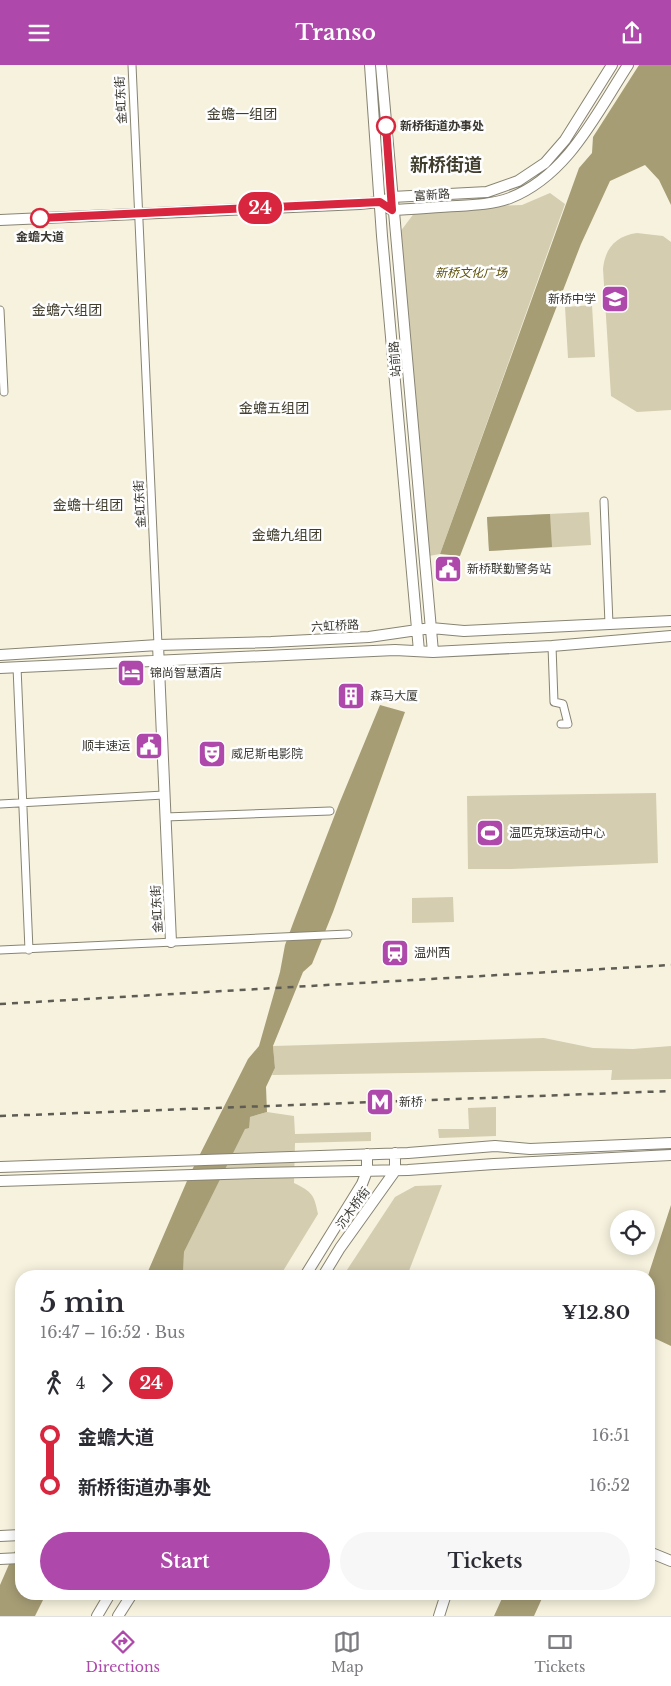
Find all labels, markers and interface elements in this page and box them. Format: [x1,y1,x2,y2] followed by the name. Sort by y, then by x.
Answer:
[25,19,53,47] icon: menu
[295,19,376,46] text: Transo
[618,19,646,47] icon: share
[112,76,129,124] street label: 金虹东街
[207,105,277,123] district label: 金蟾一组团
[376,116,396,136] marker: 新桥街道办事处
[400,118,484,133] place label: 新桥街道办事处
[410,154,482,176] district label: 新桥街道
[413,186,450,203] street label: 富新路
[238,192,282,224] line badge: 24
[248,197,272,219] text: 24
[30,208,50,228] marker: 金蟾大道
[16,229,64,244] place label: 金蟾大道
[435,265,508,280] park label: 新桥文化广场
[600,284,630,314] school or university icon: 新桥中学
[548,291,596,306] place label: 新桥中学
[32,301,102,319] district label: 金蟾六组团
[386,341,403,378] street label: 站前路
[239,399,309,417] district label: 金蟾五组团
[131,480,148,528] street label: 金虹东街
[53,496,123,514] district label: 金蟾十组团
[252,526,322,544] district label: 金蟾九组团
[433,554,463,584] public building icon: 新桥联勤警务站
[467,561,551,576] place label: 新桥联勤警务站
[311,617,359,634] street label: 六虹桥路
[116,658,146,688] hotel icon: 锦尚智慧酒店
[150,665,222,680] place label: 锦尚智慧酒店
[336,681,366,711] building icon: 森马大厦
[370,688,418,703] place label: 森马大厦
[134,731,164,761] public building icon: 顺丰速运
[82,738,130,753] place label: 顺丰速运
[197,739,227,769] theatre icon: 威尼斯电影院
[231,746,303,761] place label: 威尼斯电影院
[475,818,505,848] sports icon: 温匹克球运动中心
[509,825,605,840] place label: 温匹克球运动中心
[148,885,165,933] street label: 金虹东街
[380,938,410,968] station icon: 温州西
[414,945,450,960] place label: 温州西
[365,1087,395,1117] metro station icon: 新桥
[399,1094,423,1109] place label: 新桥
[332,1184,373,1232] street label: 沉木桥街
[610,1210,655,1255] map controls
[610,1210,655,1255] button: locate
[40,1285,125,1320] text: 5 min
[562,1301,630,1324] text: ¥12.80
[40,1322,185,1342] text: 16:47 – 16:52 · Bus
[40,1369,68,1397] icon: walk
[93,1369,121,1397] icon: forward
[139,1372,163,1394] text: 24
[76,1373,85,1393] text: 4
[592,1425,630,1445] text: 16:51
[78,1426,154,1449] text: 金蟾大道
[589,1475,630,1495] text: 16:52
[78,1476,211,1499] text: 新桥街道办事处
[40,1532,330,1590] button: Start
[340,1532,630,1590] button: Tickets
[86,1628,160,1676] tab: Directions
[331,1628,364,1676] tab: Map
[535,1628,585,1676] tab: Tickets

